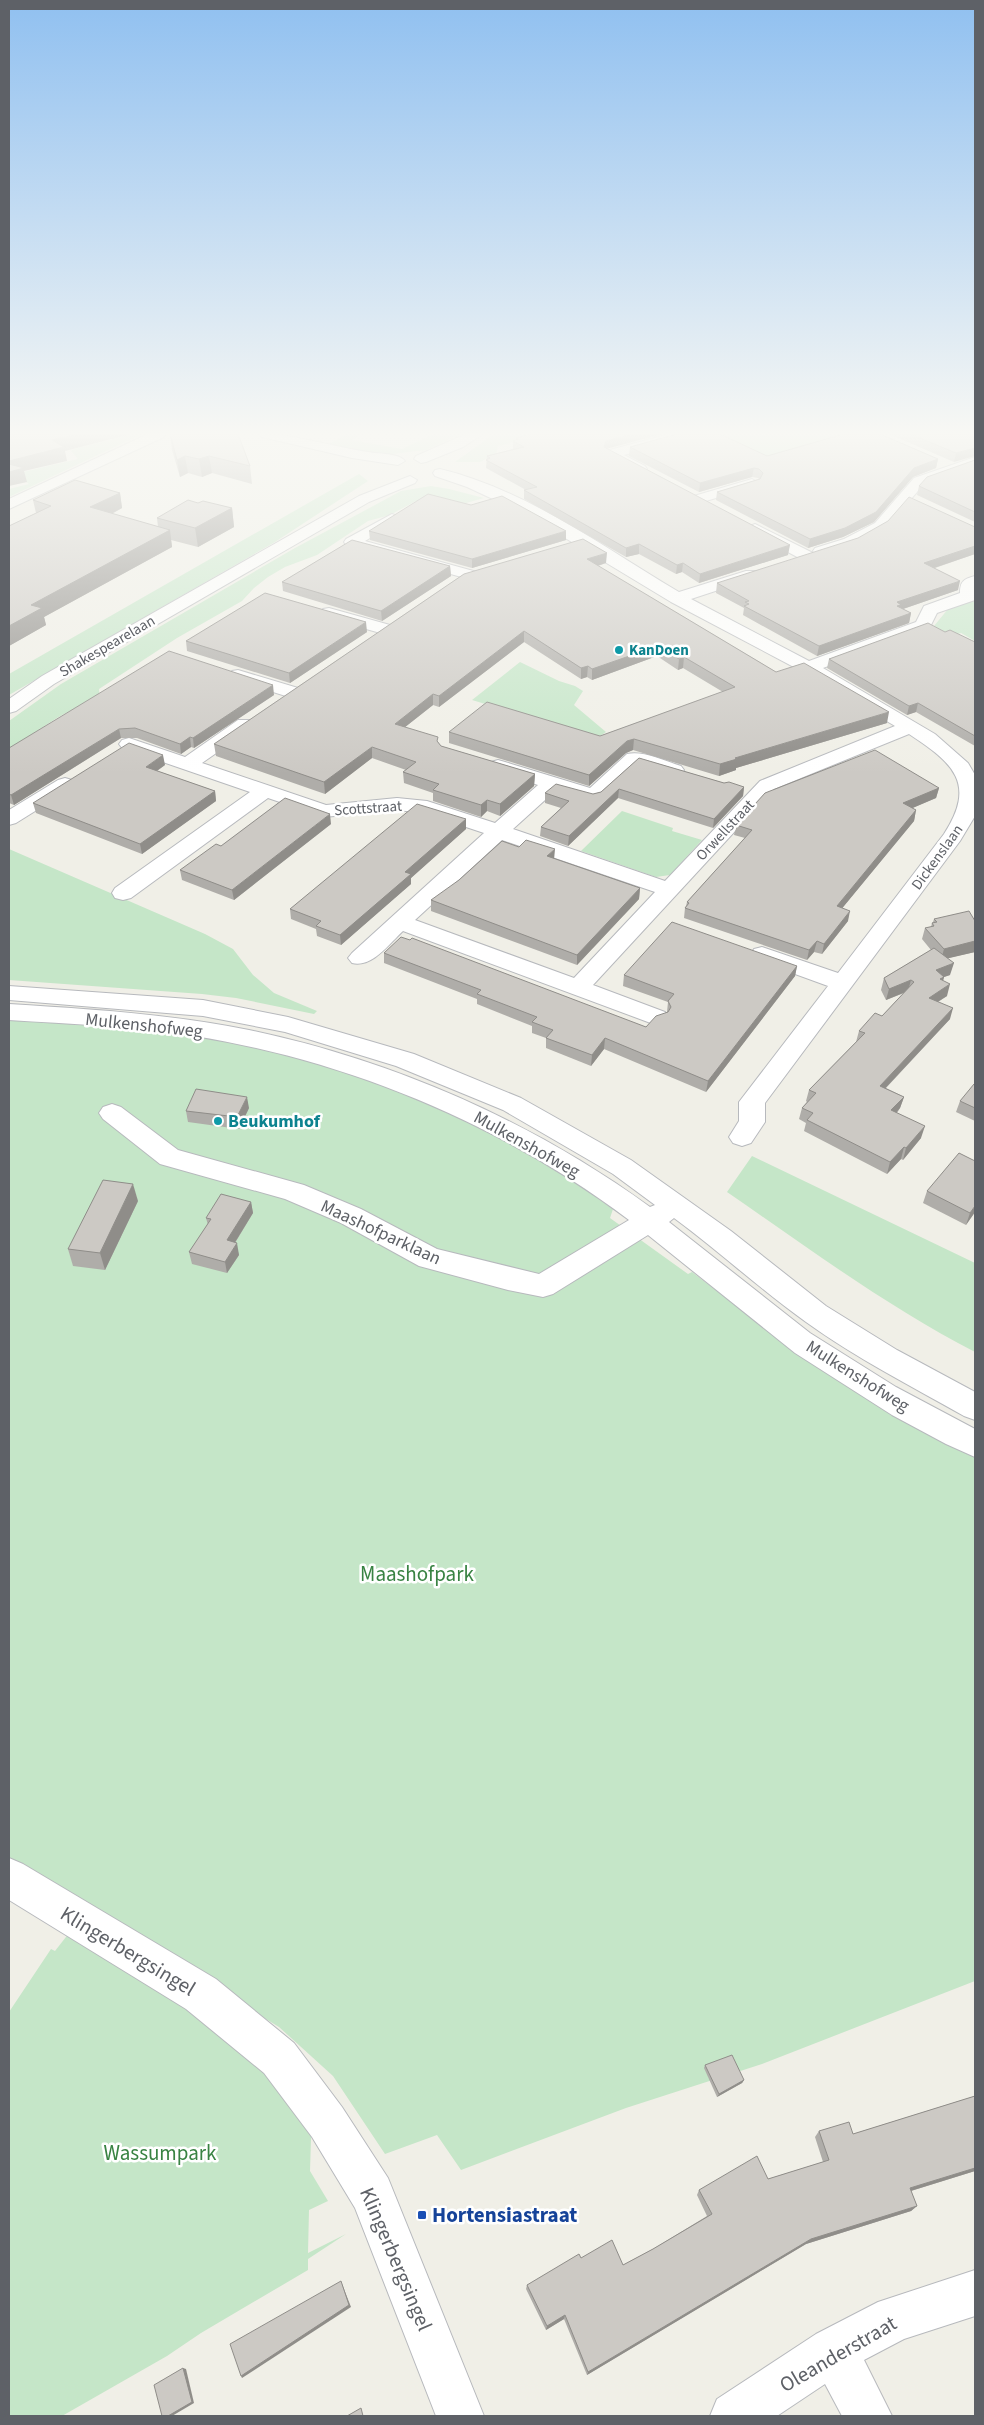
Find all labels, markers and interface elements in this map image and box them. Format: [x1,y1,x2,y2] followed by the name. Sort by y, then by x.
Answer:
[56,610,159,682] street label: Shakespearelaan
[629,640,689,661] place label: KanDoen
[613,644,625,656] marker: KanDoen
[691,795,759,866] street label: Orwellstraat
[333,796,403,821] street label: Scottstraat
[907,820,968,894] street label: Dickenslaan
[84,1007,204,1044] street label: Mulkenshofweg
[469,1105,584,1184] street label: Mulkenshofweg
[228,1109,321,1134] place label: Beukumhof
[212,1115,224,1127] marker: Beukumhof
[317,1194,445,1271] street label: Maashofparklaan
[801,1335,914,1418] street label: Mulkenshofweg
[360,1559,474,1589] park label: Maashofpark
[55,1899,201,2003] street label: Klingerbergsingel
[104,2138,217,2168] park label: Wassumpark
[352,2183,440,2335] street label: Klingerbergsingel
[432,2200,577,2230] place label: Hortensiastraat
[416,2209,428,2221] marker: Hortensiastraat
[774,2308,902,2400] street label: Oleanderstraat

